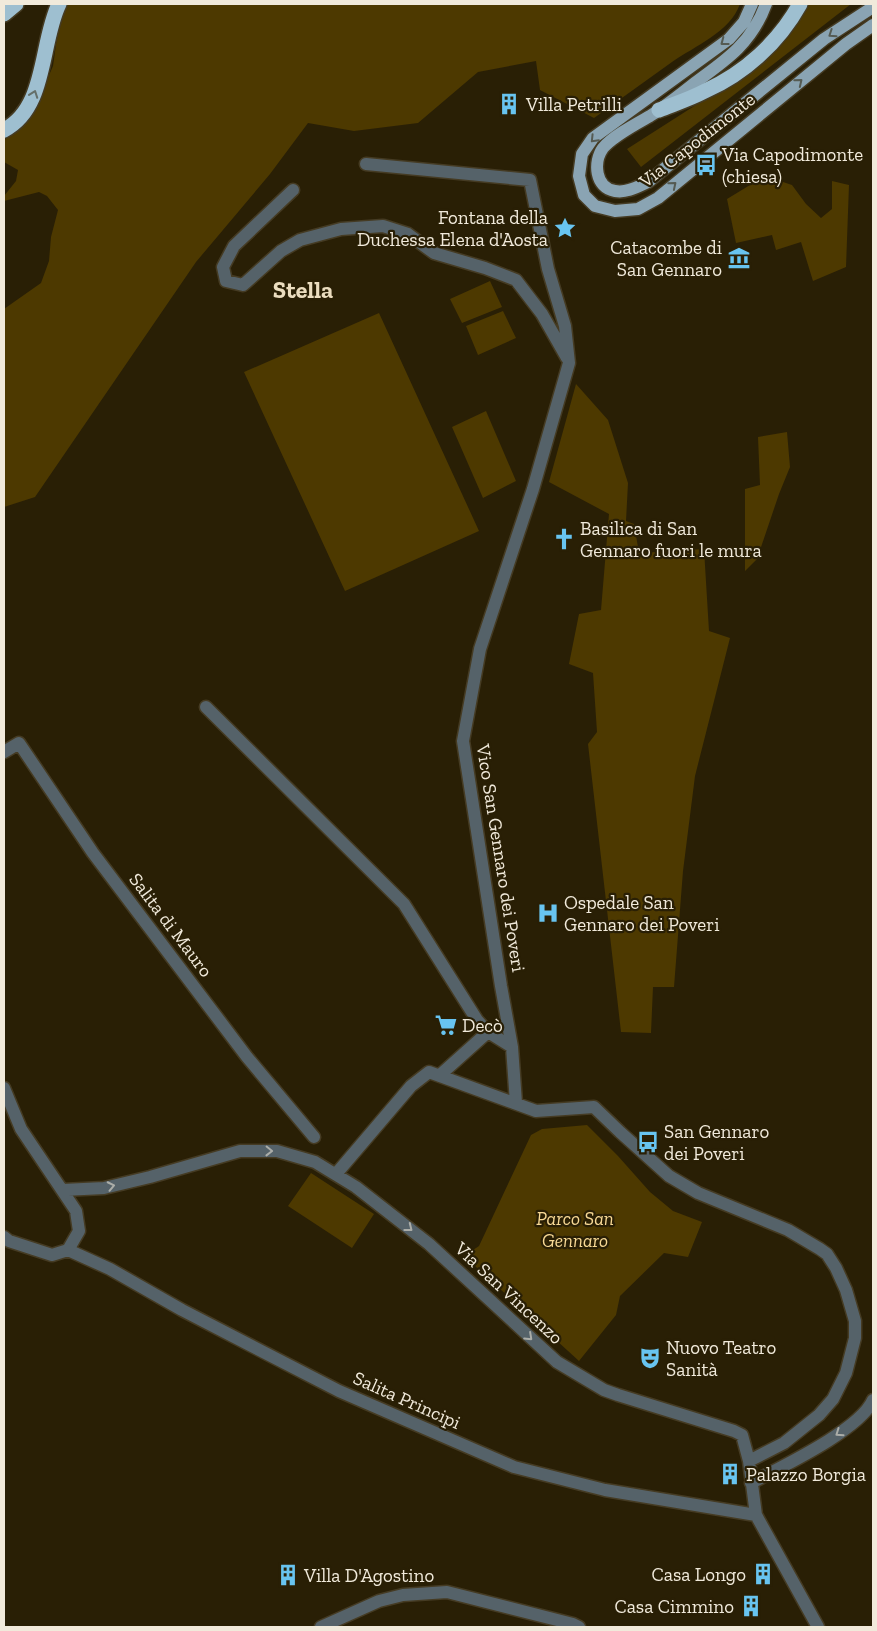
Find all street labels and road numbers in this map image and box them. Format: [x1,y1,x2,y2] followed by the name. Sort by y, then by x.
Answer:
[634,87,760,193] street label: Via Capodimonte
[471,742,530,973] street label: Vico San Gennaro dei Poveri
[124,868,218,982] street label: Salita di Mauro
[449,1236,568,1349] street label: Via San Vincenzo
[350,1366,464,1434] street label: Salita Principi

